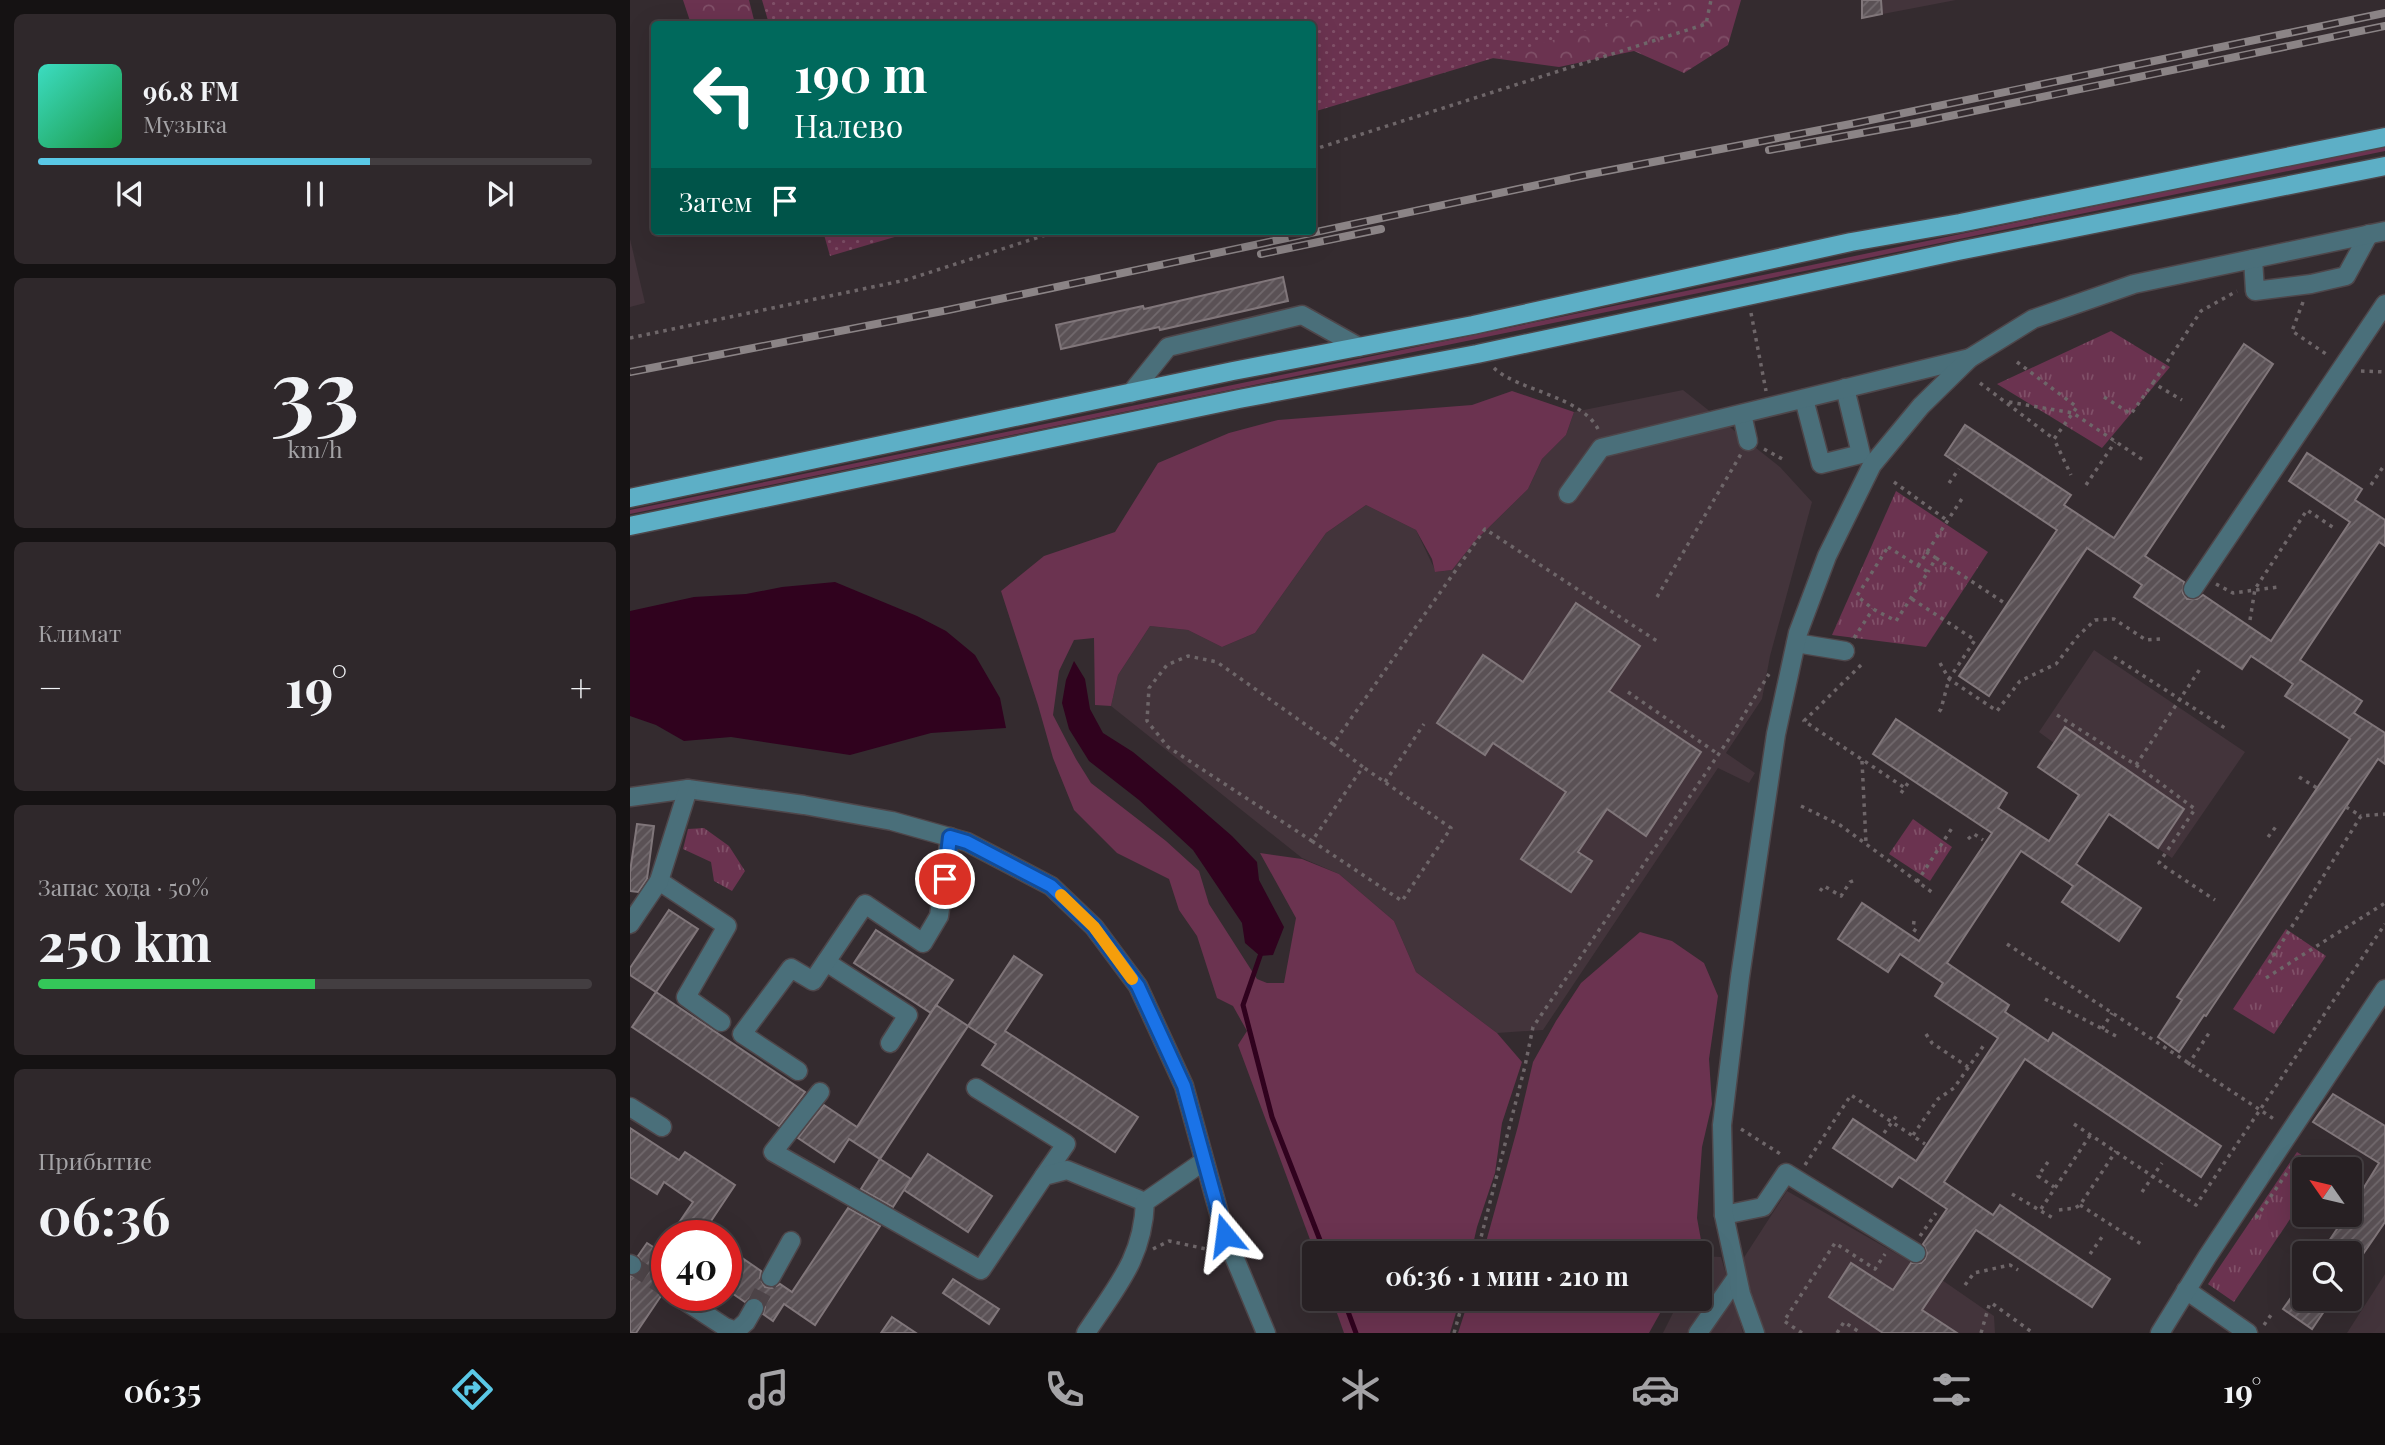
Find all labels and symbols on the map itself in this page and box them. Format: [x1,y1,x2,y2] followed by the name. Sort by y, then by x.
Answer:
[915,849,975,909] pin
[2292,1157,2362,1227] north arrow
[1188,1198,1262,1272] position arrow
[651,1220,742,1311] speed limit sign: 40

